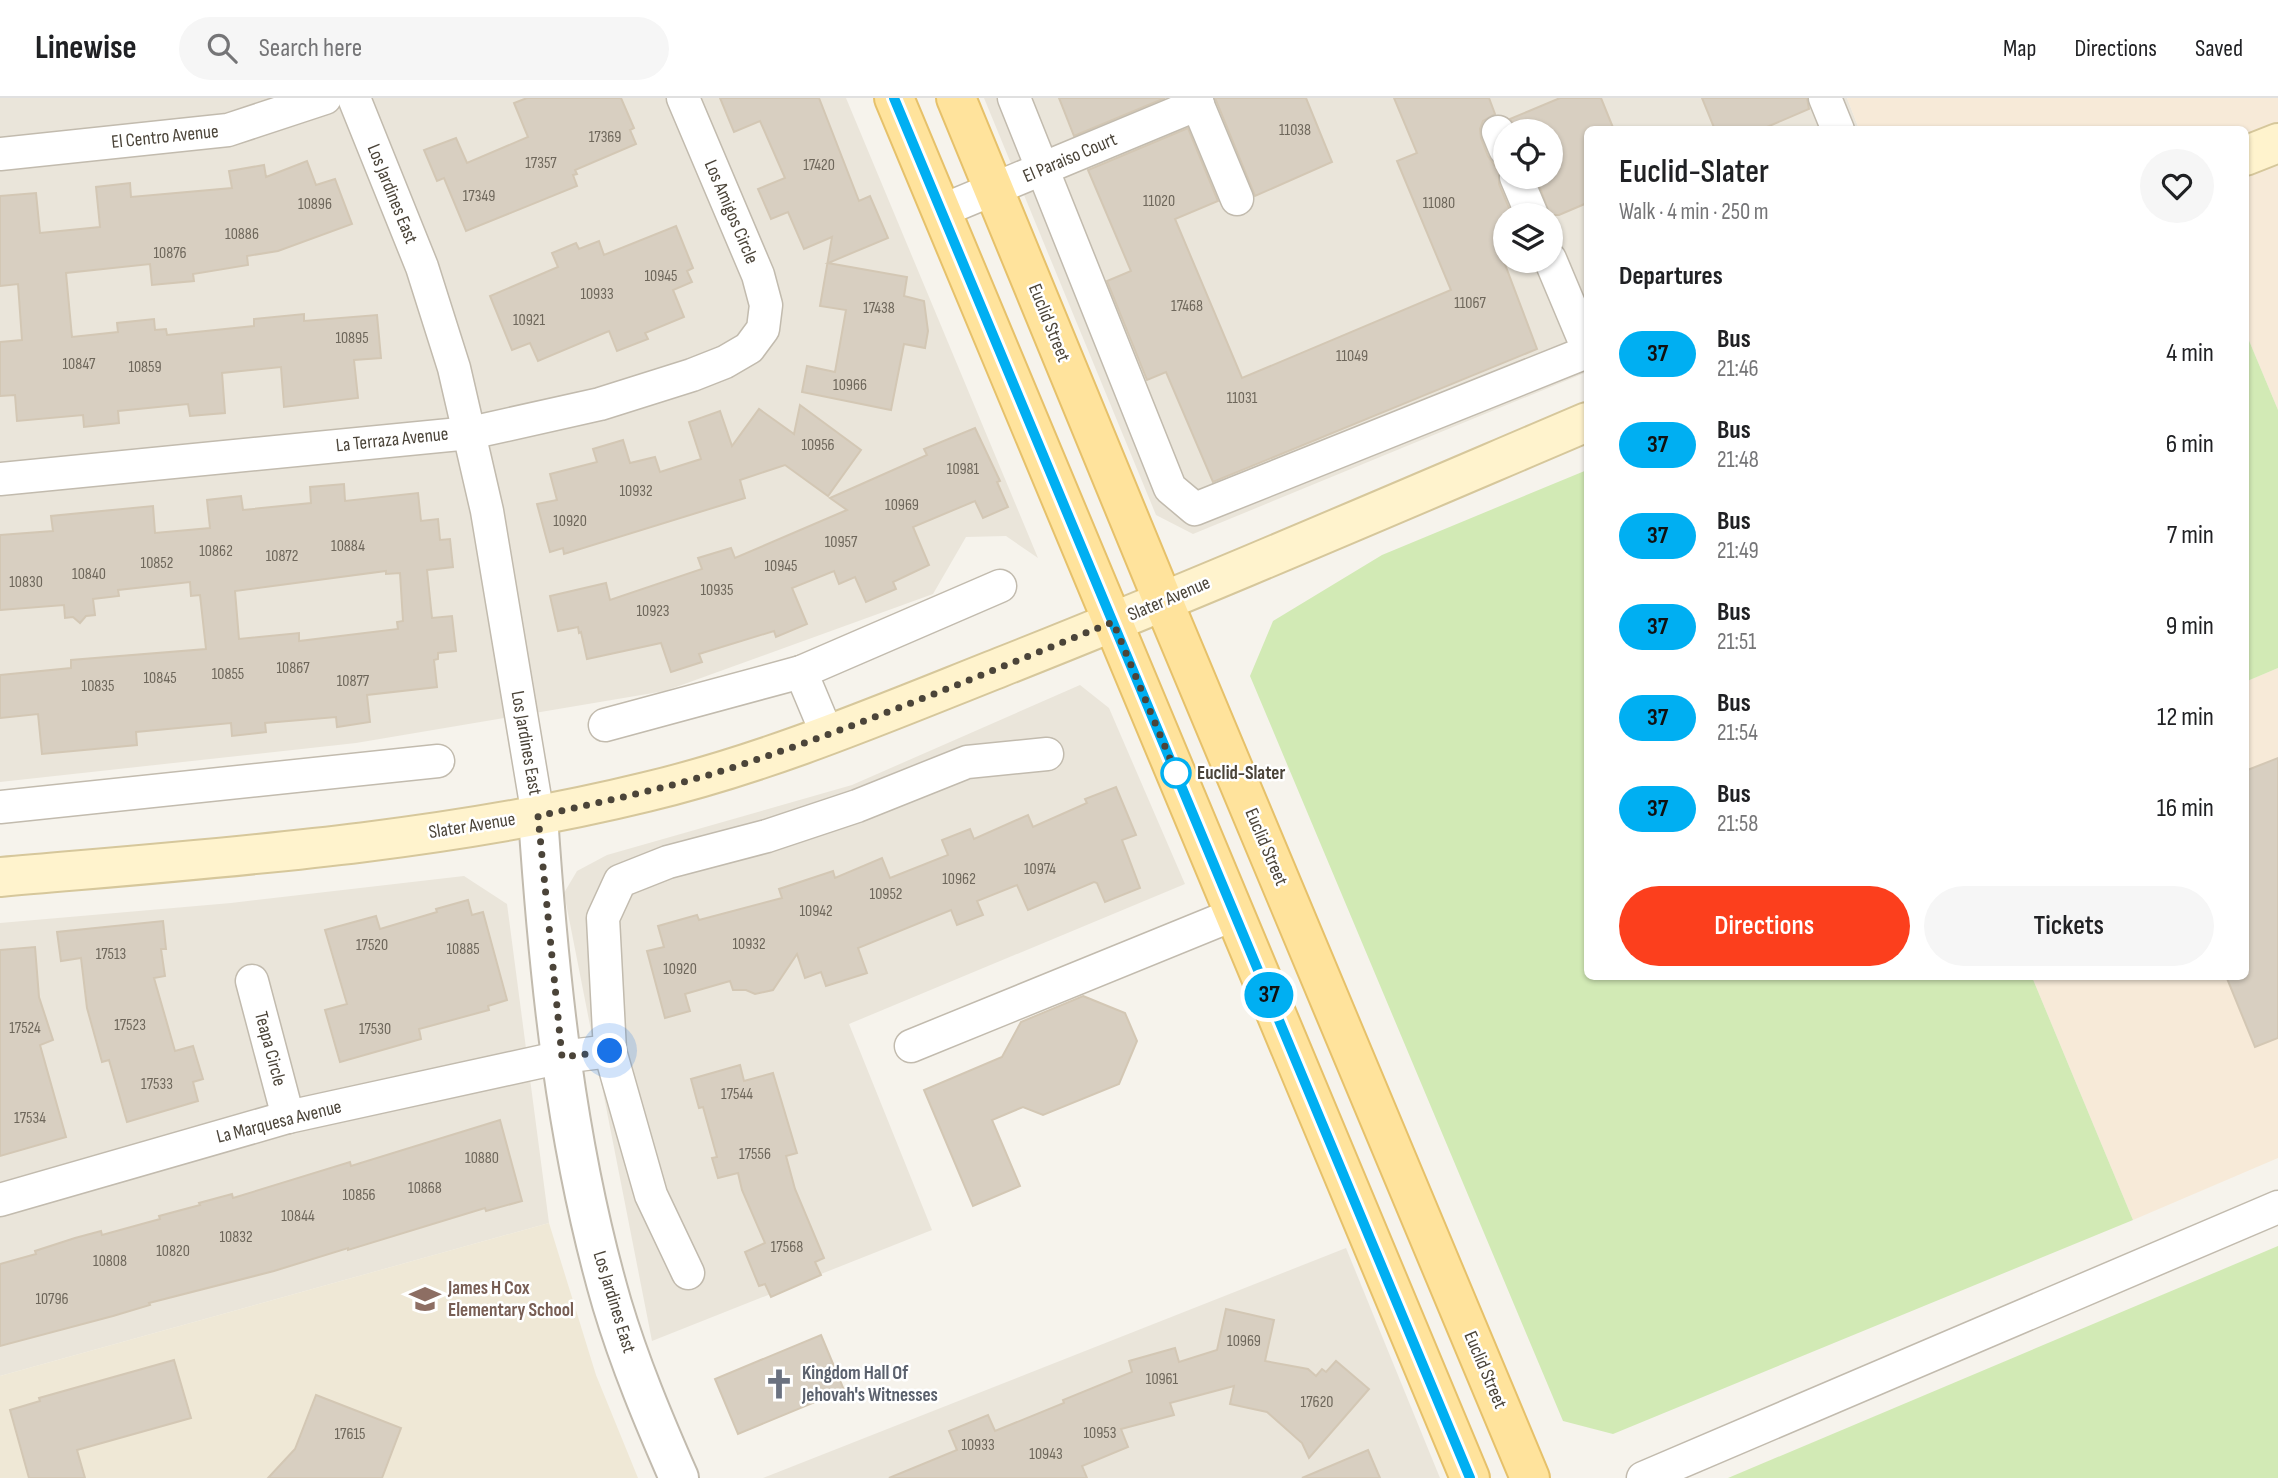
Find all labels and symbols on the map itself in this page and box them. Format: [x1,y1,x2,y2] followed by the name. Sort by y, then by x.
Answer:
[110,120,220,154] street label: El Centro Avenue
[1279,121,1311,140] house number: 11038
[589,128,621,147] house number: 17369
[1020,128,1120,188] street label: El Paraiso Court
[362,141,422,247] street label: Los Jardines East
[525,154,557,173] house number: 17357
[803,156,835,175] house number: 17420
[699,157,763,267] street label: Los Amigos Circle
[463,187,495,206] house number: 17349
[1143,192,1175,211] house number: 11020
[1423,194,1455,213] house number: 11080
[298,195,332,214] house number: 10896
[225,225,259,244] house number: 10886
[153,244,187,263] house number: 10876
[645,267,677,286] house number: 10945
[1023,281,1075,365] street label: Euclid Street
[580,285,614,304] house number: 10933
[1454,294,1486,313] house number: 11067
[1171,297,1203,316] house number: 17468
[863,299,895,318] house number: 17438
[513,311,545,330] house number: 10921
[335,329,369,348] house number: 10895
[1336,347,1368,366] house number: 11049
[62,355,96,374] house number: 10847
[128,358,162,377] house number: 10859
[833,376,867,395] house number: 10966
[1227,389,1258,408] house number: 11031
[335,423,449,457] street label: La Terraza Avenue
[801,436,835,455] house number: 10956
[947,460,980,479] house number: 10981
[619,482,653,501] house number: 10932
[885,496,919,515] house number: 10969
[553,512,587,531] house number: 10920
[825,533,858,552] house number: 10957
[331,537,365,556] house number: 10884
[199,542,233,561] house number: 10862
[266,547,298,566] house number: 10872
[141,554,173,573] house number: 10852
[765,557,797,576] house number: 10945
[72,565,106,584] house number: 10840
[1124,571,1214,627] street label: Slater Avenue
[9,573,43,592] house number: 10830
[701,581,733,600] house number: 10935
[636,602,670,621] house number: 10923
[276,659,310,678] house number: 10867
[212,665,244,684] house number: 10855
[143,669,177,688] house number: 10845
[337,672,370,691] house number: 10877
[82,677,114,696] house number: 10835
[506,689,547,797] street label: Los Jardines East
[1161,758,1191,788] marker: Euclid-Slater
[1197,762,1285,785] place label: Euclid-Slater
[1239,805,1293,889] street label: Euclid Street
[427,808,517,844] street label: Slater Avenue
[1024,860,1056,879] house number: 10974
[942,870,976,889] house number: 10962
[870,885,902,904] house number: 10952
[799,902,833,921] house number: 10942
[732,935,766,954] house number: 10932
[356,936,388,955] house number: 17520
[446,940,480,959] house number: 10885
[96,945,126,964] house number: 17513
[663,960,697,979] house number: 10920
[1238,972,1300,1018] line badge: 37
[249,1009,291,1089] street label: Teapa Circle
[114,1016,146,1035] house number: 17523
[9,1019,41,1038] house number: 17524
[359,1020,391,1039] house number: 17530
[592,1033,627,1068] your location
[141,1075,173,1094] house number: 17533
[721,1085,753,1104] house number: 17544
[214,1095,344,1149] street label: La Marquesa Avenue
[14,1109,46,1128] house number: 17534
[739,1145,771,1164] house number: 17556
[465,1149,499,1168] house number: 10880
[408,1179,442,1198] house number: 10868
[342,1186,376,1205] house number: 10856
[281,1207,315,1226] house number: 10844
[219,1228,253,1247] house number: 10832
[771,1238,803,1257] house number: 17568
[156,1242,190,1261] house number: 10820
[588,1248,640,1356] street label: Los Jardines East
[93,1252,127,1271] house number: 10808
[447,1277,574,1322] place label: James H Cox Elementary School
[408,1282,442,1316] school or university icon: James H Cox Elementary School
[35,1290,69,1309] house number: 10796
[1458,1328,1512,1412] street label: Euclid Street
[1227,1332,1261,1351] house number: 10969
[801,1362,938,1407] place label: Kingdom Hall Of Jehovah's Witnesses
[762,1367,796,1401] church icon: Kingdom Hall Of Jehovah's Witnesses
[1146,1370,1179,1389] house number: 10961
[1301,1393,1333,1412] house number: 17620
[1084,1424,1116,1443] house number: 10953
[335,1425,365,1444] house number: 17615
[961,1436,995,1455] house number: 10933
[1029,1445,1063,1464] house number: 10943

